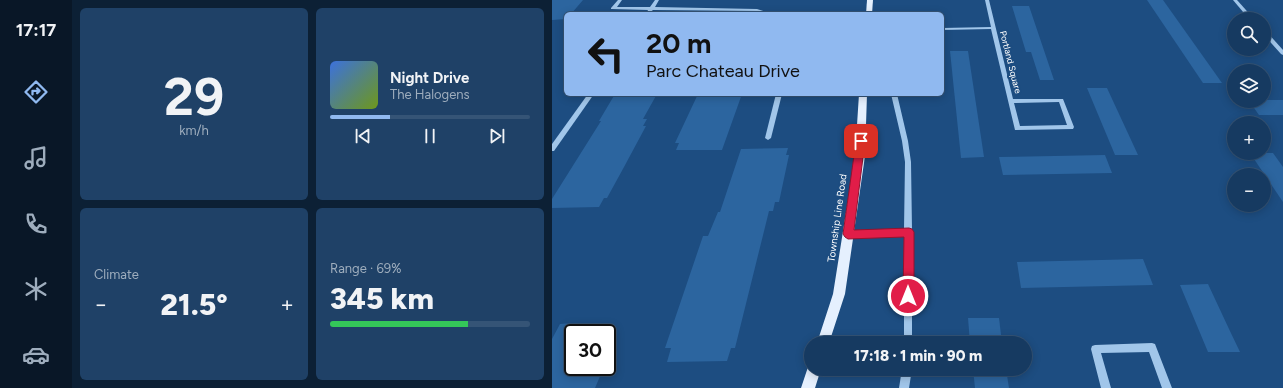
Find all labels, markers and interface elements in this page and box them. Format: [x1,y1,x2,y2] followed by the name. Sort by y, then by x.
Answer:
[1227,12,1271,212] map controls
[1227,12,1271,56] button: search
[16,19,56,41] text: 17:17
[646,26,711,60] text: 20 m
[580,28,632,80] icon: left
[998,30,1024,95] street label: Portland Square
[646,60,800,82] text: Parc Chateau Drive
[1227,64,1271,108] button: layers
[164,66,224,128] text: 29
[390,69,469,87] text: Night Drive
[22,78,50,106] icon: directions
[390,87,470,102] text: The Halogens
[1227,116,1271,160] button: +
[179,123,209,138] text: km/h
[844,124,878,158] pin
[352,125,374,147] icon: previous
[419,125,441,147] icon: pause
[486,125,508,147] icon: next
[850,130,872,152] icon: arrive
[22,144,50,172] icon: music
[1227,168,1271,212] button: −
[824,173,850,263] street label: Township Line Road
[22,210,50,238] icon: phone
[330,261,401,276] text: Range · 69%
[94,267,139,282] text: Climate
[22,275,50,303] icon: climate
[887,275,929,317] position arrow
[330,280,434,317] text: 345 km
[160,286,228,323] text: 21.5°
[94,291,108,318] text: −
[280,291,294,318] text: +
[564,324,616,376] speed limit sign: 30
[22,341,50,369] icon: car
[854,347,982,365] text: 17:18 · 1 min · 90 m

